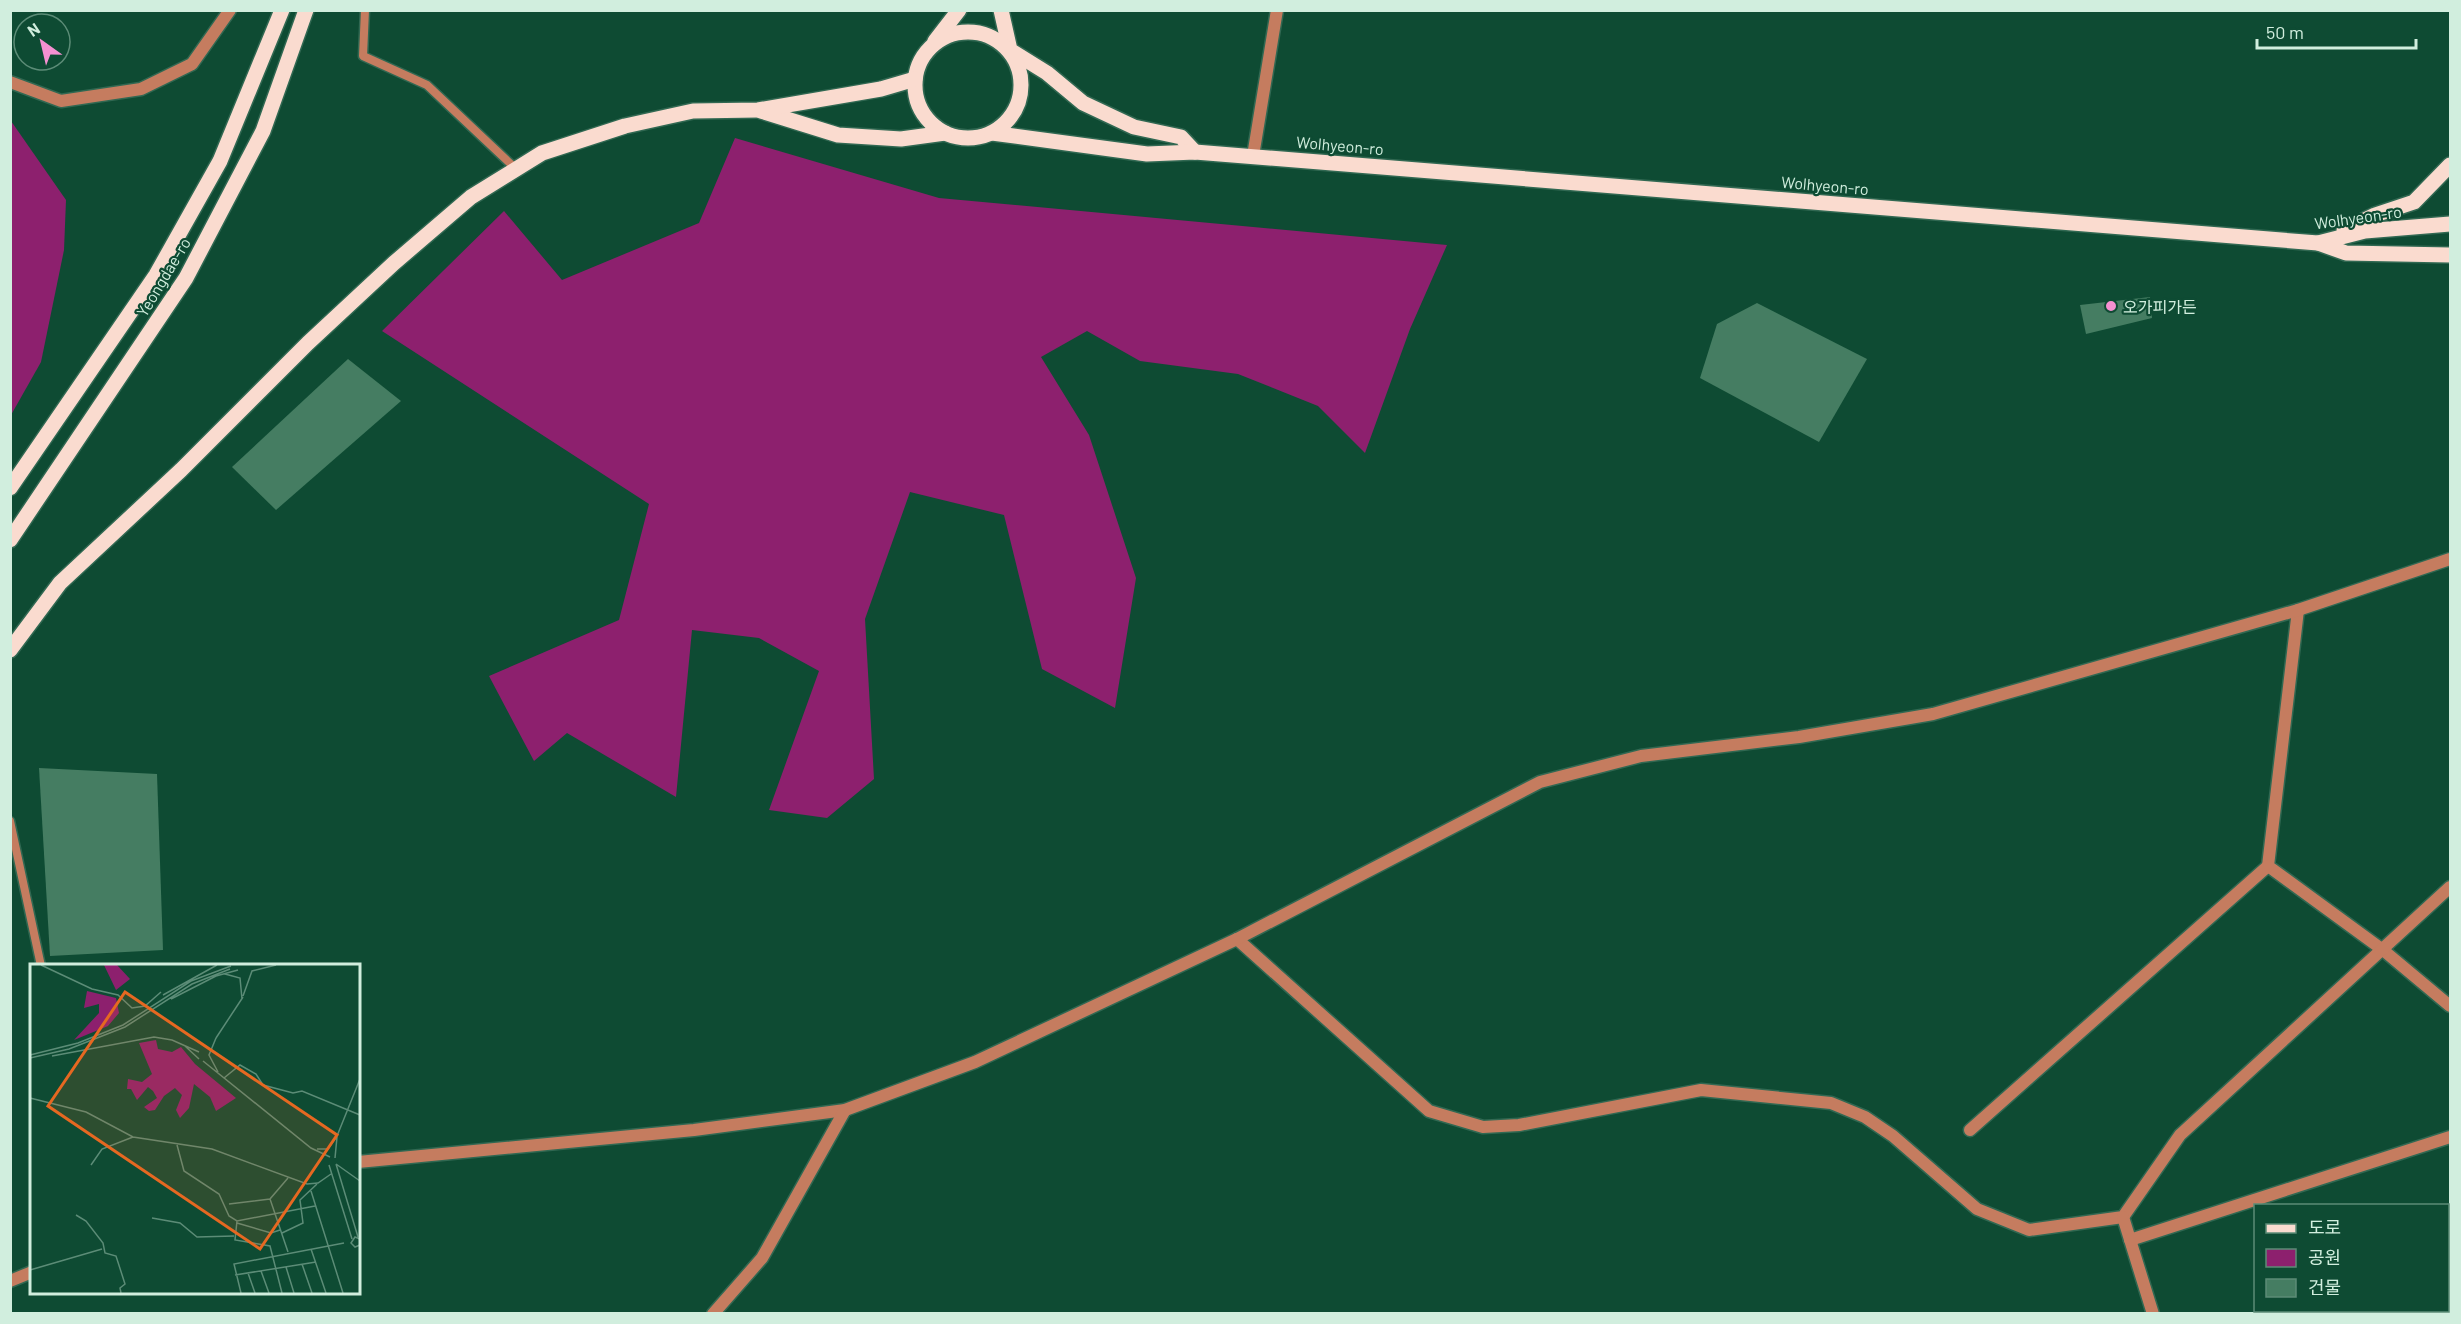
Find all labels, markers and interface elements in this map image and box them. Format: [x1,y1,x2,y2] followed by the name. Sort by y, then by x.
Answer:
[12,12,72,72] north arrow
[2257,12,2416,50] scale bar
[24,18,43,40] text: N
[2266,21,2304,43] text: 50 m
[1295,132,1385,158] street label: Wolhyeon-ro
[1780,172,1870,198] street label: Wolhyeon-ro
[2313,201,2403,233] street label: Wolhyeon-ro
[132,234,194,320] street label: Yeongdae-ro
[2123,297,2197,316] place label: 오가피가든
[2104,299,2118,313] marker: 오가피가든
[30,964,360,1294] inset map
[2254,1204,2449,1312] legend
[2308,1216,2341,1238] text: 도로
[2308,1246,2341,1268] text: 공원
[2308,1276,2341,1298] text: 건물

